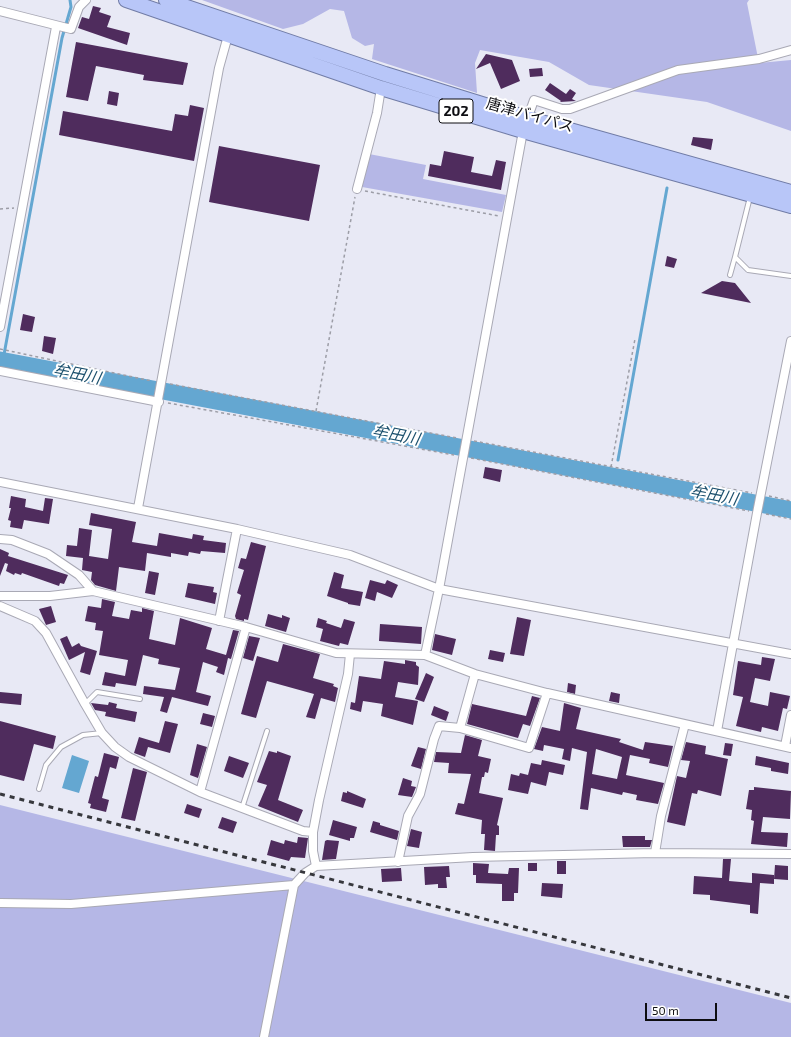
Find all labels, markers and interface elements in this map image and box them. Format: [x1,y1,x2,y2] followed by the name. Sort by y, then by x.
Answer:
[484,94,576,136] street label: 唐津バイパス
[439,99,473,123] road number: 202
[52,360,102,388] water label: 牟田川
[371,421,421,449] water label: 牟田川
[689,481,739,509] water label: 牟田川
[647,995,719,1021] scale bar
[652,1003,679,1017] text: 50 m

